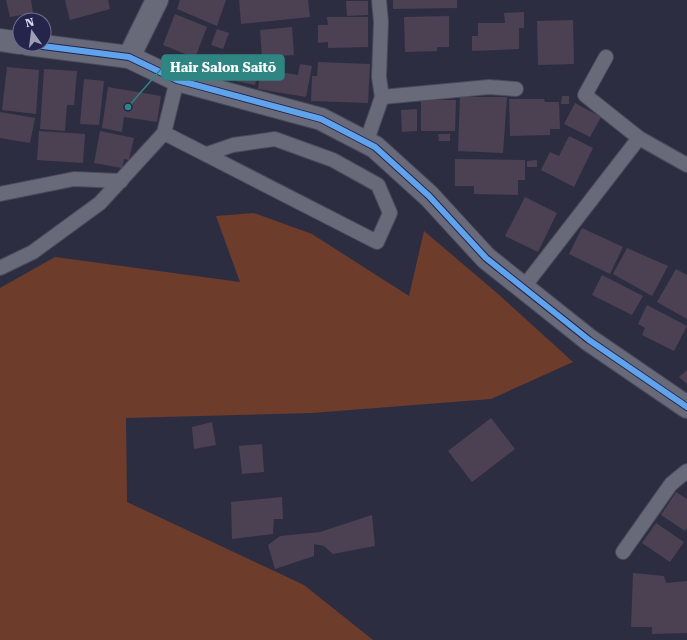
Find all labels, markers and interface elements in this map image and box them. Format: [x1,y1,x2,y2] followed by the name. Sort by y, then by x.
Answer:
[12,12,52,52] north arrow
[24,15,36,30] text: N
[162,55,284,80] callout: Hair Salon Saitō
[170,60,276,75] text: Hair Salon Saitō

